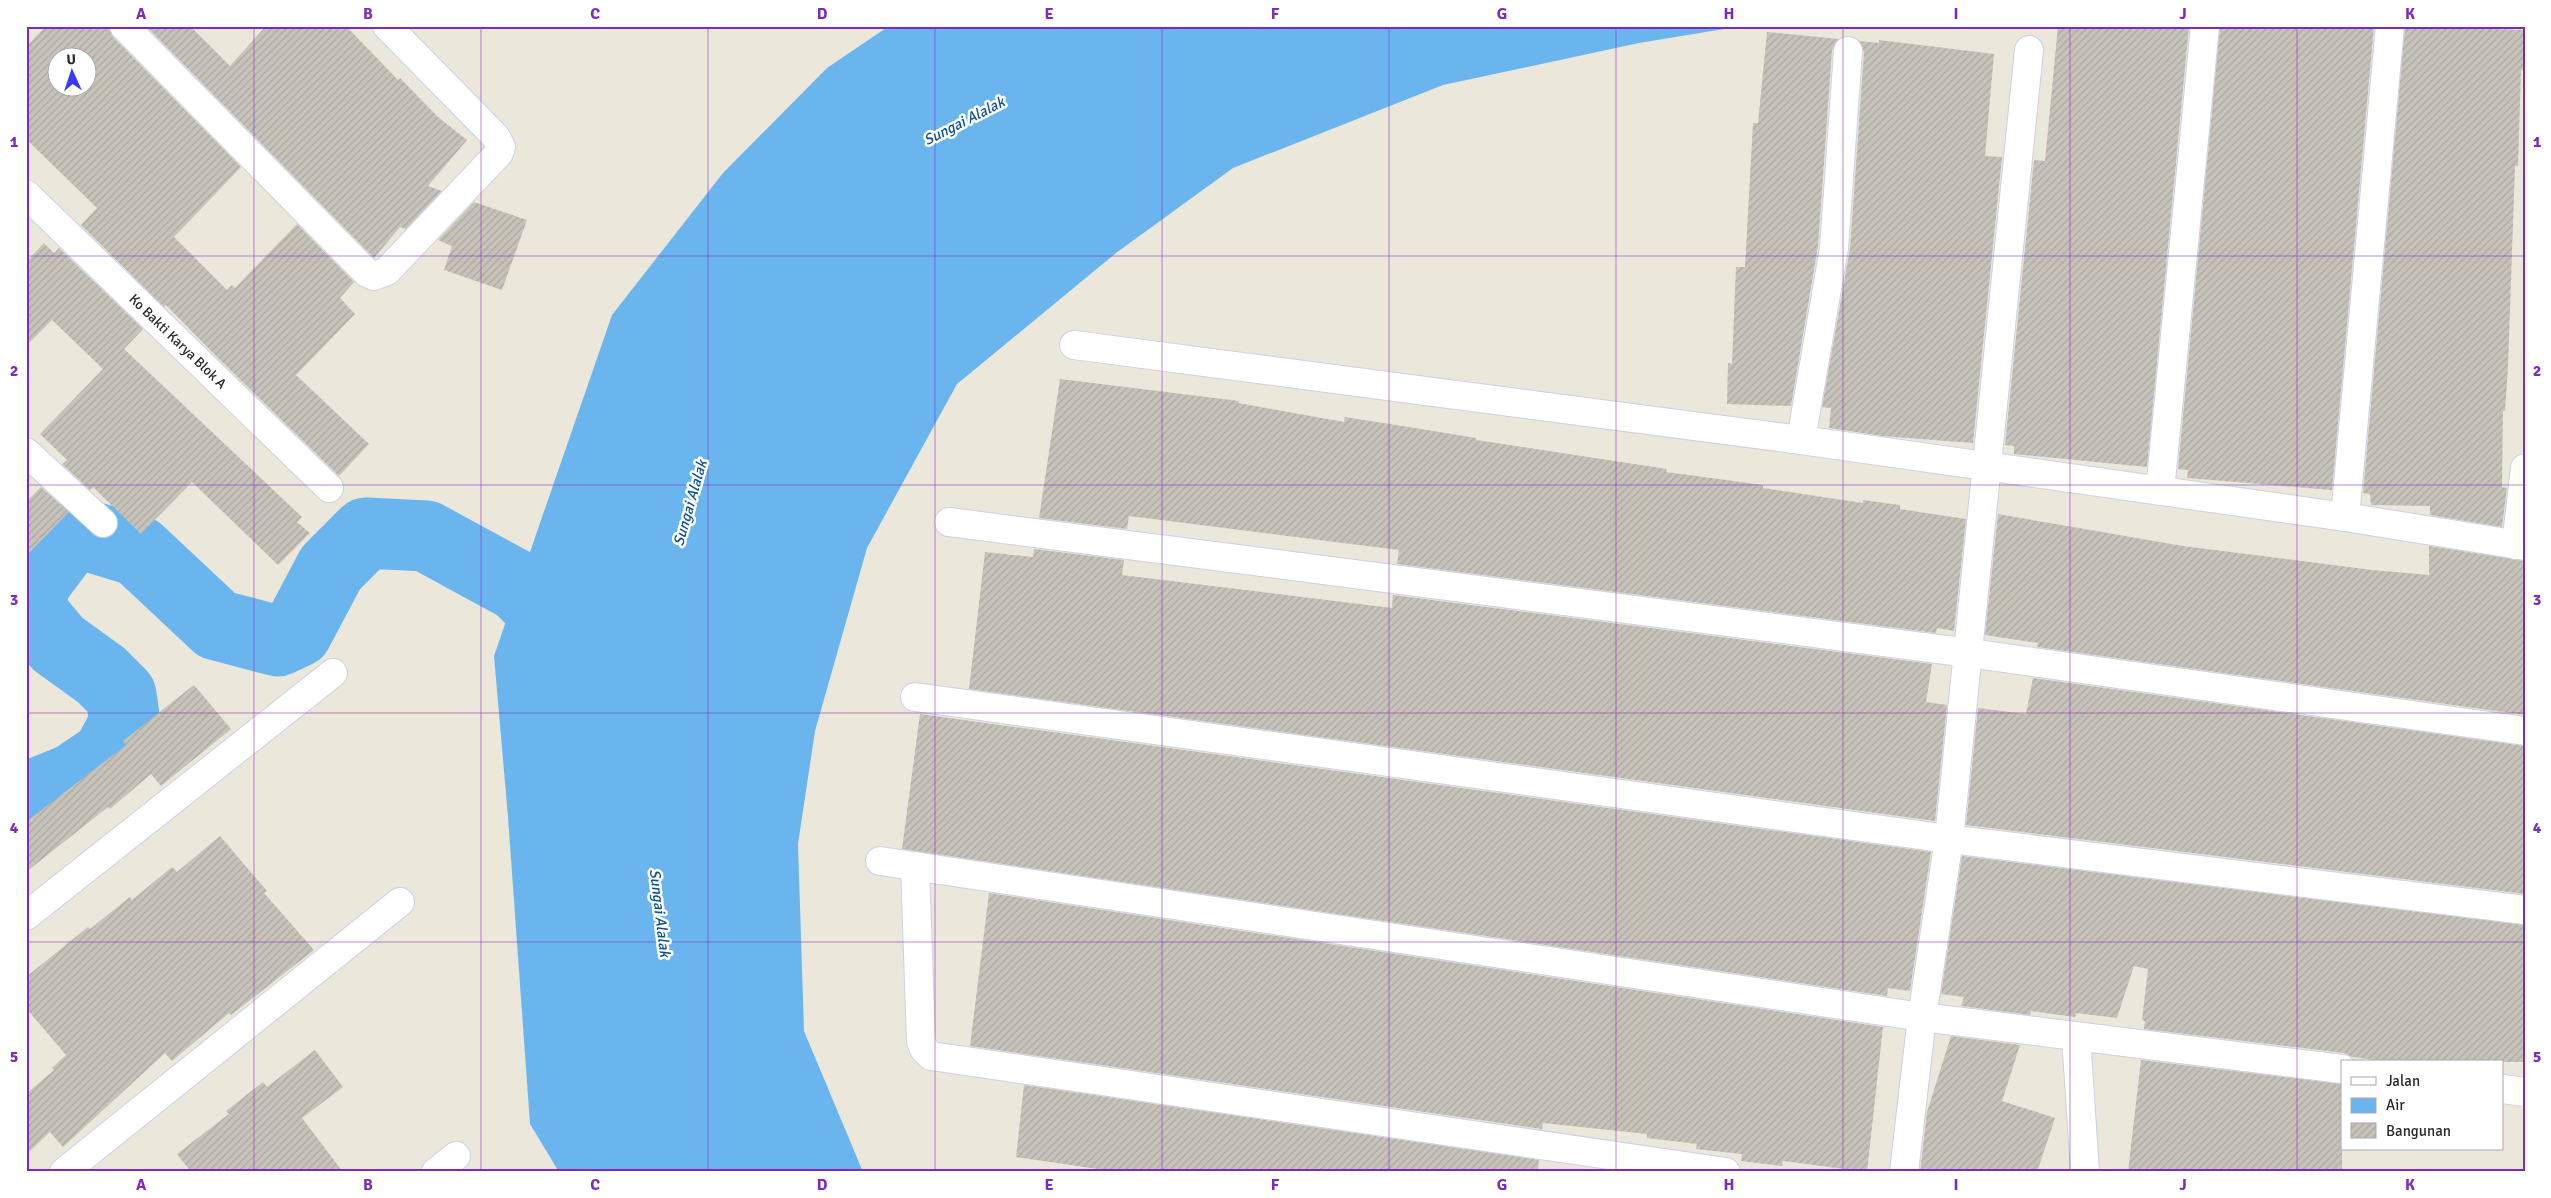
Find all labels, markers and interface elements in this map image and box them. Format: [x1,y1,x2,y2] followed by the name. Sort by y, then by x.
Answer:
[136,4,147,24] text: A
[363,4,373,24] text: B
[590,4,600,24] text: C
[817,4,828,24] text: D
[1044,4,1054,24] text: E
[1271,4,1280,24] text: F
[1497,4,1507,24] text: G
[1724,4,1734,24] text: H
[1953,4,1959,24] text: I
[2179,4,2187,24] text: J
[2405,4,2415,24] text: K
[48,48,98,98] north arrow
[66,51,77,68] text: U
[921,92,1009,149] water label: Sungai Alalak
[10,132,19,152] text: 1
[2533,132,2542,152] text: 1
[125,290,230,393] street label: Ko Bakti Karya Blok A
[10,361,18,381] text: 2
[2533,361,2541,381] text: 2
[669,457,711,548] water label: Sungai Alalak
[10,590,18,610] text: 3
[2533,590,2541,610] text: 3
[10,818,19,838] text: 4
[2533,818,2542,838] text: 4
[646,868,674,959] water label: Sungai Alalak
[10,1047,18,1067] text: 5
[2533,1047,2541,1067] text: 5
[2341,1060,2504,1150] legend
[2386,1072,2420,1090] text: Jalan
[2386,1096,2405,1114] text: Air
[2386,1122,2451,1140] text: Bangunan
[136,1175,147,1195] text: A
[363,1175,373,1195] text: B
[590,1175,600,1195] text: C
[817,1175,828,1195] text: D
[1044,1175,1054,1195] text: E
[1271,1175,1280,1195] text: F
[1497,1175,1507,1195] text: G
[1724,1175,1734,1195] text: H
[1953,1175,1959,1195] text: I
[2179,1175,2187,1195] text: J
[2405,1175,2415,1195] text: K

